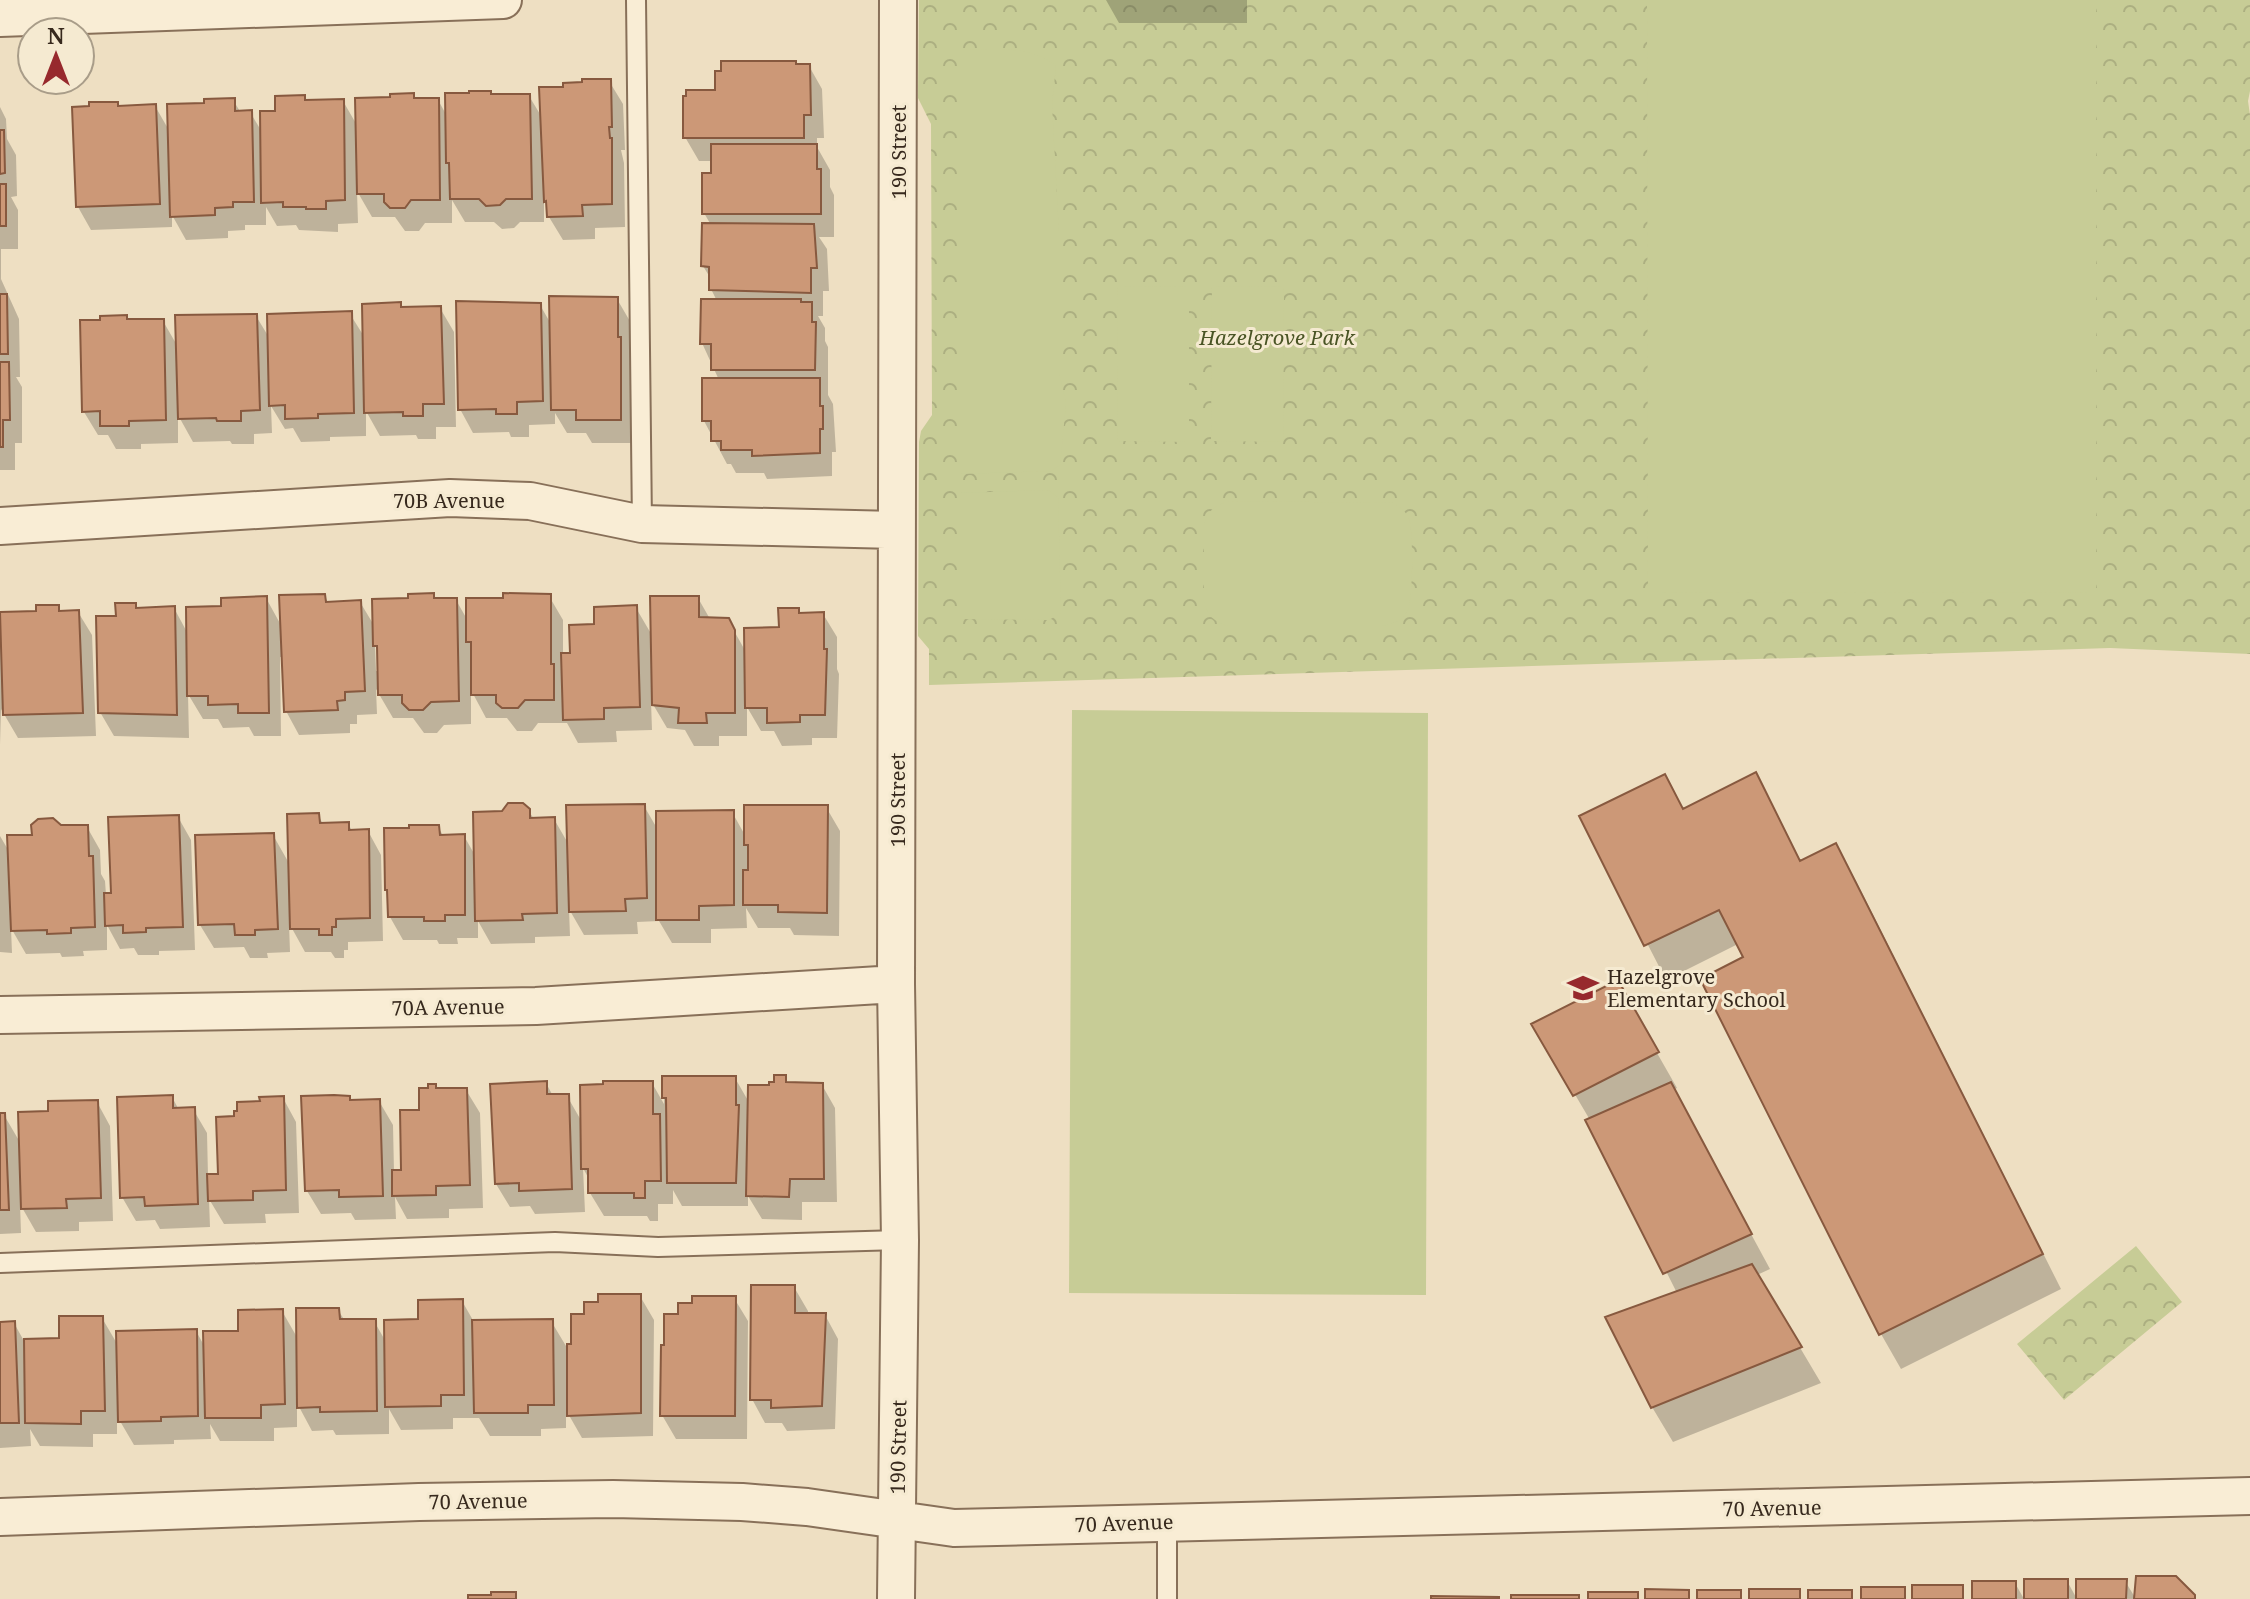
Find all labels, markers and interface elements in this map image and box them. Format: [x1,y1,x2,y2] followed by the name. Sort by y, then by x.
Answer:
[16,16,96,96] north arrow
[47,20,65,50] text: N
[885,105,912,199] street label: 190 Street
[1198,324,1355,351] park label: Hazelgrove Park
[393,487,505,514] street label: 70B Avenue
[884,753,911,847] street label: 190 Street
[1607,963,1786,1013] place label: Hazelgrove Elementary School
[1566,971,1600,1005] school or university icon: Hazelgrove Elementary School
[391,993,505,1021] street label: 70A Avenue
[884,1400,912,1494] street label: 190 Street
[428,1487,528,1515] street label: 70 Avenue
[1722,1494,1822,1522] street label: 70 Avenue
[1074,1508,1174,1538] street label: 70 Avenue

